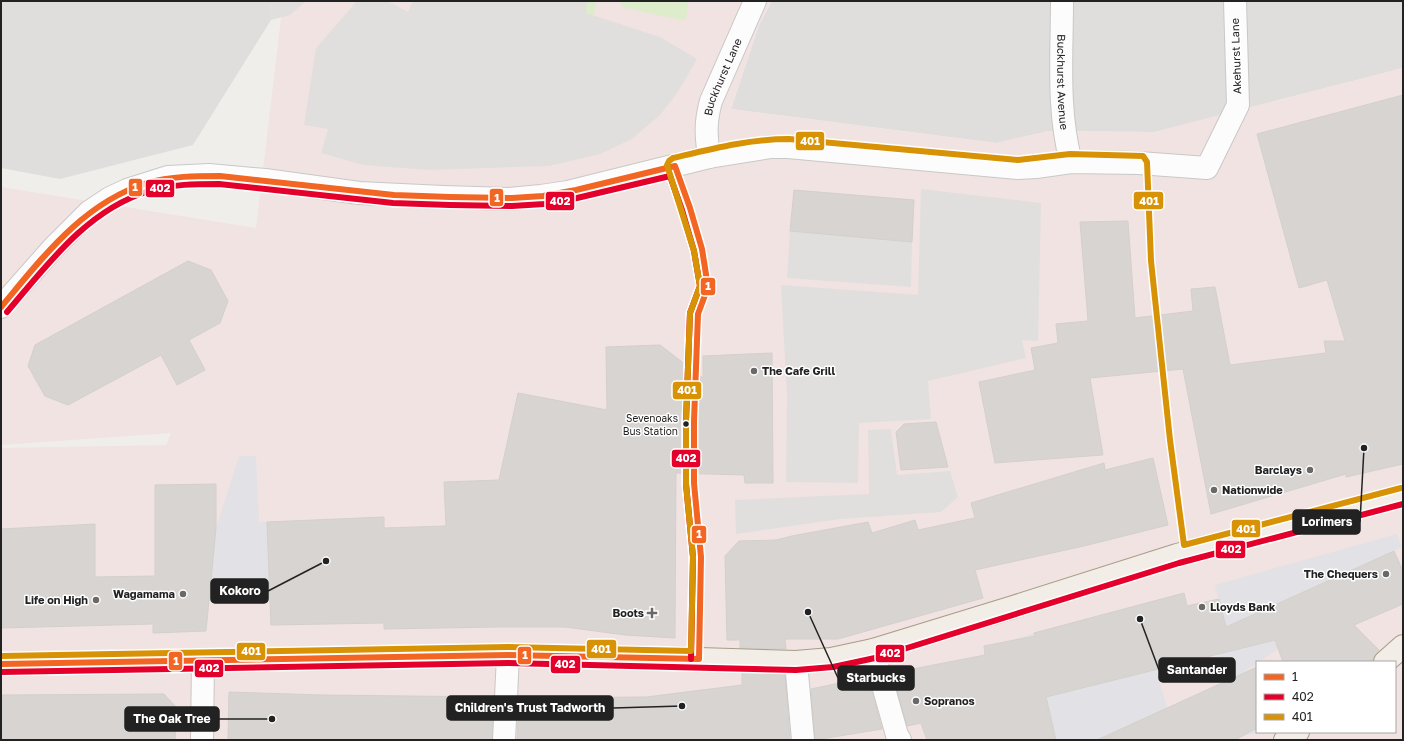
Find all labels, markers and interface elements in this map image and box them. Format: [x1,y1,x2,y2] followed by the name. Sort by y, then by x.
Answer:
[1228,18,1243,94] street label: Akehurst Lane
[1055,34,1072,131] street label: Buckhurst Avenue
[701,36,744,117] street label: Buckhurst Lane
[795,131,825,151] line badge: 401
[800,134,820,147] text: 401
[128,178,143,197] line badge: 1
[145,179,175,198] line badge: 402
[132,180,138,193] text: 1
[150,181,171,194] text: 402
[489,188,504,207] line badge: 1
[494,191,500,204] text: 1
[545,191,575,211] line badge: 402
[1133,191,1164,210] line badge: 401
[550,194,571,207] text: 402
[1139,194,1159,207] text: 401
[700,277,716,296] line badge: 1
[705,279,711,292] text: 1
[762,364,836,377] place label: The Cafe Grill
[749,366,759,376] marker: The Cafe Grill
[672,381,702,400] line badge: 401
[677,383,697,396] text: 401
[623,412,678,437] place label: Sevenoaks Bus Station
[681,419,691,429] marker: Sevenoaks Bus Station
[671,449,701,468] line badge: 402
[676,451,697,464] text: 402
[1255,463,1302,476] place label: Barclays
[1305,465,1315,475] marker: Barclays
[1222,483,1283,496] place label: Nationwide
[1209,485,1219,495] marker: Nationwide
[1293,510,1360,534] callout: Lorimers
[1302,514,1353,529] text: Lorimers
[1231,519,1261,538] line badge: 401
[1236,522,1256,535] text: 401
[691,525,707,544] line badge: 1
[696,527,702,540] text: 1
[1215,540,1246,559] line badge: 402
[1221,542,1242,555] text: 402
[1304,567,1378,580] place label: The Chequers
[1381,569,1391,579] marker: The Chequers
[211,579,268,603] callout: Kokoro
[219,583,261,598] text: Kokoro
[113,587,175,600] place label: Wagamama
[178,589,188,599] marker: Wagamama
[25,593,88,606] place label: Life on High
[91,595,101,605] marker: Life on High
[1210,600,1276,613] place label: Lloyds Bank
[1197,602,1207,612] marker: Lloyds Bank
[613,606,644,619] place label: Boots
[647,608,657,618] marker: Boots
[586,639,617,659] line badge: 401
[236,642,266,661] line badge: 401
[591,642,611,655] text: 401
[241,644,261,657] text: 401
[875,644,905,663] line badge: 402
[517,646,532,665] line badge: 1
[880,646,901,659] text: 402
[522,648,528,661] text: 1
[168,651,183,671] line badge: 1
[173,654,179,667] text: 1
[550,655,581,674] line badge: 402
[555,657,576,670] text: 402
[1159,658,1235,682] callout: Santander
[194,659,224,678] line badge: 402
[199,661,220,674] text: 402
[1256,661,1396,733] legend
[1167,662,1228,677] text: Santander
[838,666,914,690] callout: Starbucks
[1292,669,1298,684] text: 1
[846,670,906,685] text: Starbucks
[1292,689,1314,704] text: 402
[924,694,975,707] place label: Sopranos
[447,696,613,720] callout: Children's Trust Tadworth
[911,696,921,706] marker: Sopranos
[455,700,605,715] text: Children's Trust Tadworth
[125,707,219,731] callout: The Oak Tree
[1292,709,1313,724] text: 401
[133,711,211,726] text: The Oak Tree

